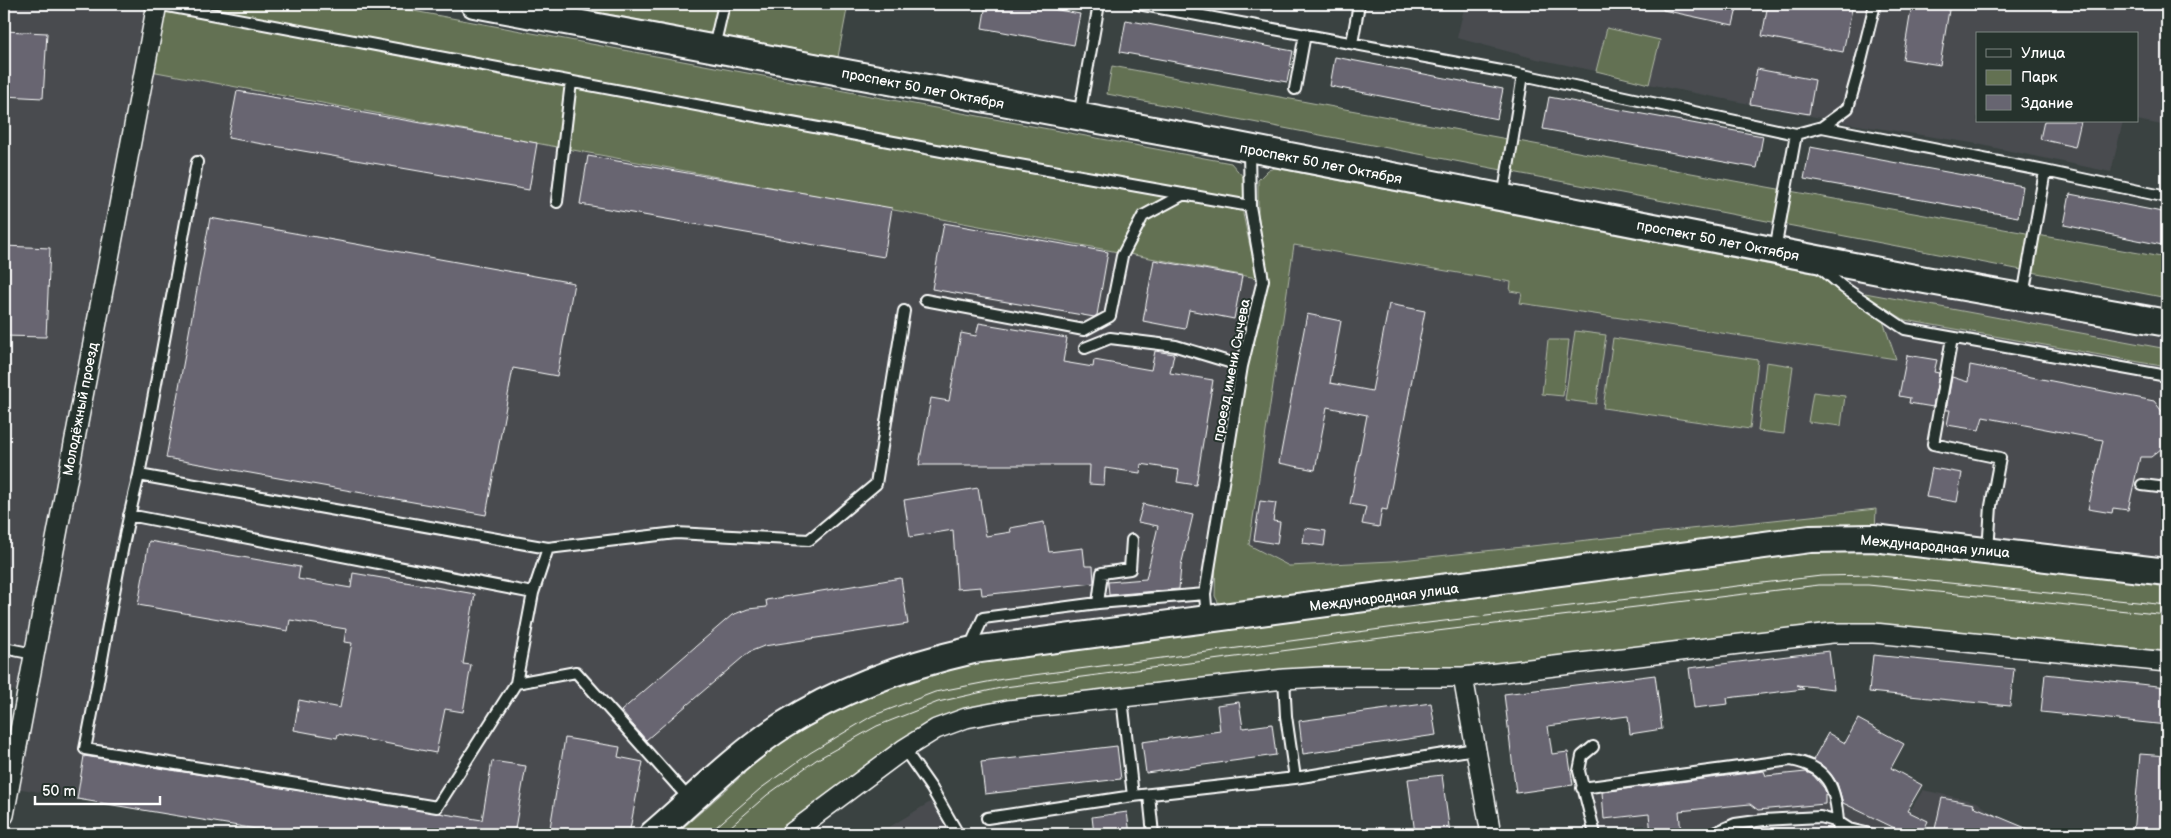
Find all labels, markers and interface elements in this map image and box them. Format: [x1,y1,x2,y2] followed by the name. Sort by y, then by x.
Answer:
[1976,32,2138,122] legend
[2021,44,2066,63] text: Улица
[840,64,1006,113] street label: проспект 50 лет Октября
[2021,68,2058,87] text: Парк
[2021,94,2073,113] text: Здание
[1238,139,1404,188] street label: проспект 50 лет Октября
[1635,216,1801,265] street label: проспект 50 лет Октября
[1209,297,1254,443] street label: проезд имени Сычева
[59,340,102,477] street label: Молодёжный проезд
[1859,531,2011,562] street label: Международная улица
[1308,580,1460,615] street label: Международная улица
[35,773,160,805] scale bar
[42,782,76,801] text: 50 m

